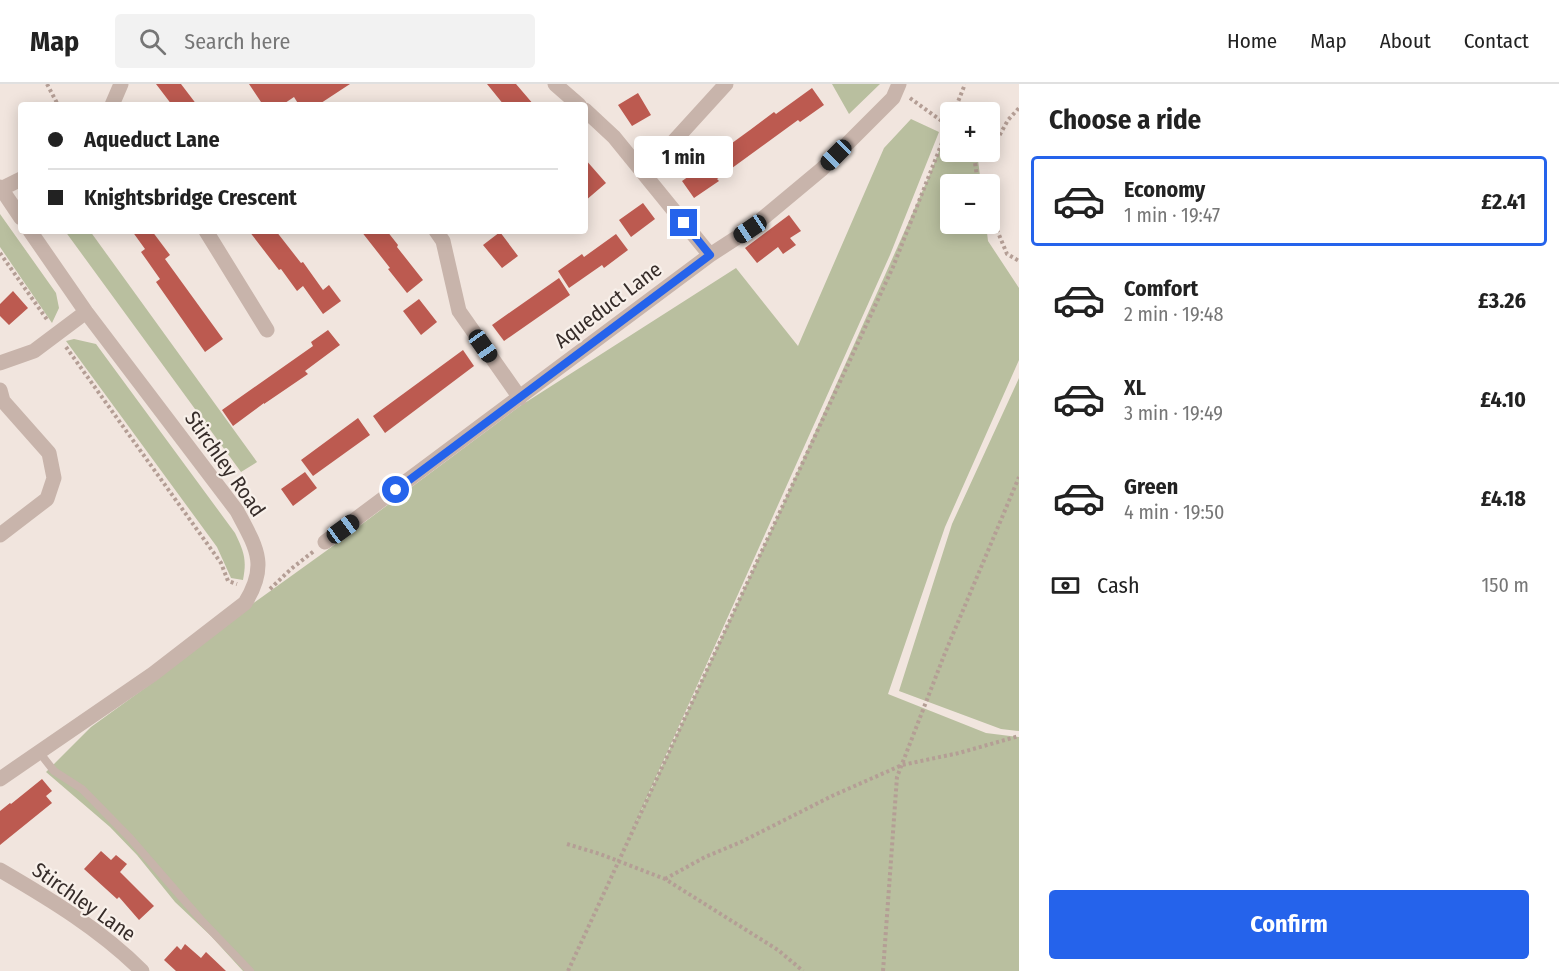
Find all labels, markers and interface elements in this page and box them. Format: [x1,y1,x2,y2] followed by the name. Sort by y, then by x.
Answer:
[115,14,535,68] search box
[30,25,79,58] text: Map
[136,25,169,58] icon: search
[184,28,290,55] text: Search here
[1227,28,1277,54] text: Home
[1310,28,1347,54] text: Map
[1380,28,1431,54] text: About
[1464,28,1529,54] text: Contact
[940,102,1000,234] map controls
[940,102,1000,162] button: +
[1049,104,1201,136] text: Choose a ride
[84,126,220,153] text: Aqueduct Lane
[634,136,734,178] callout: 1 min
[817,136,855,174] car
[662,145,705,169] text: 1 min
[940,174,1000,234] button: −
[1052,174,1106,228] icon: car
[1124,176,1205,203] text: Economy
[84,184,297,211] text: Knightsbridge Crescent
[1481,188,1526,215] text: £2.41
[1124,203,1220,227] text: 1 min · 19:47
[670,209,697,236] route end
[730,211,770,247] car
[549,256,667,354] street label: Aqueduct Lane
[1052,273,1106,327] icon: car
[1124,275,1198,302] text: Comfort
[1478,287,1526,314] text: £3.26
[1124,302,1223,326] text: 2 min · 19:48
[465,326,501,366] car
[1052,372,1106,426] icon: car
[1124,374,1146,401] text: XL
[1480,386,1526,413] text: £4.10
[1124,401,1223,425] text: 3 min · 19:49
[179,406,271,522] street label: Stirchley Road
[1052,471,1106,525] icon: car
[1124,473,1178,500] text: Green
[382,476,409,503] route start
[1481,485,1526,512] text: £4.18
[1124,500,1224,524] text: 4 min · 19:50
[323,511,363,547] car
[1049,569,1082,602] icon: cash
[1097,572,1140,599] text: Cash
[1482,573,1529,597] text: 150 m
[27,857,141,947] street label: Stirchley Lane
[1049,890,1529,959] button: Confirm

